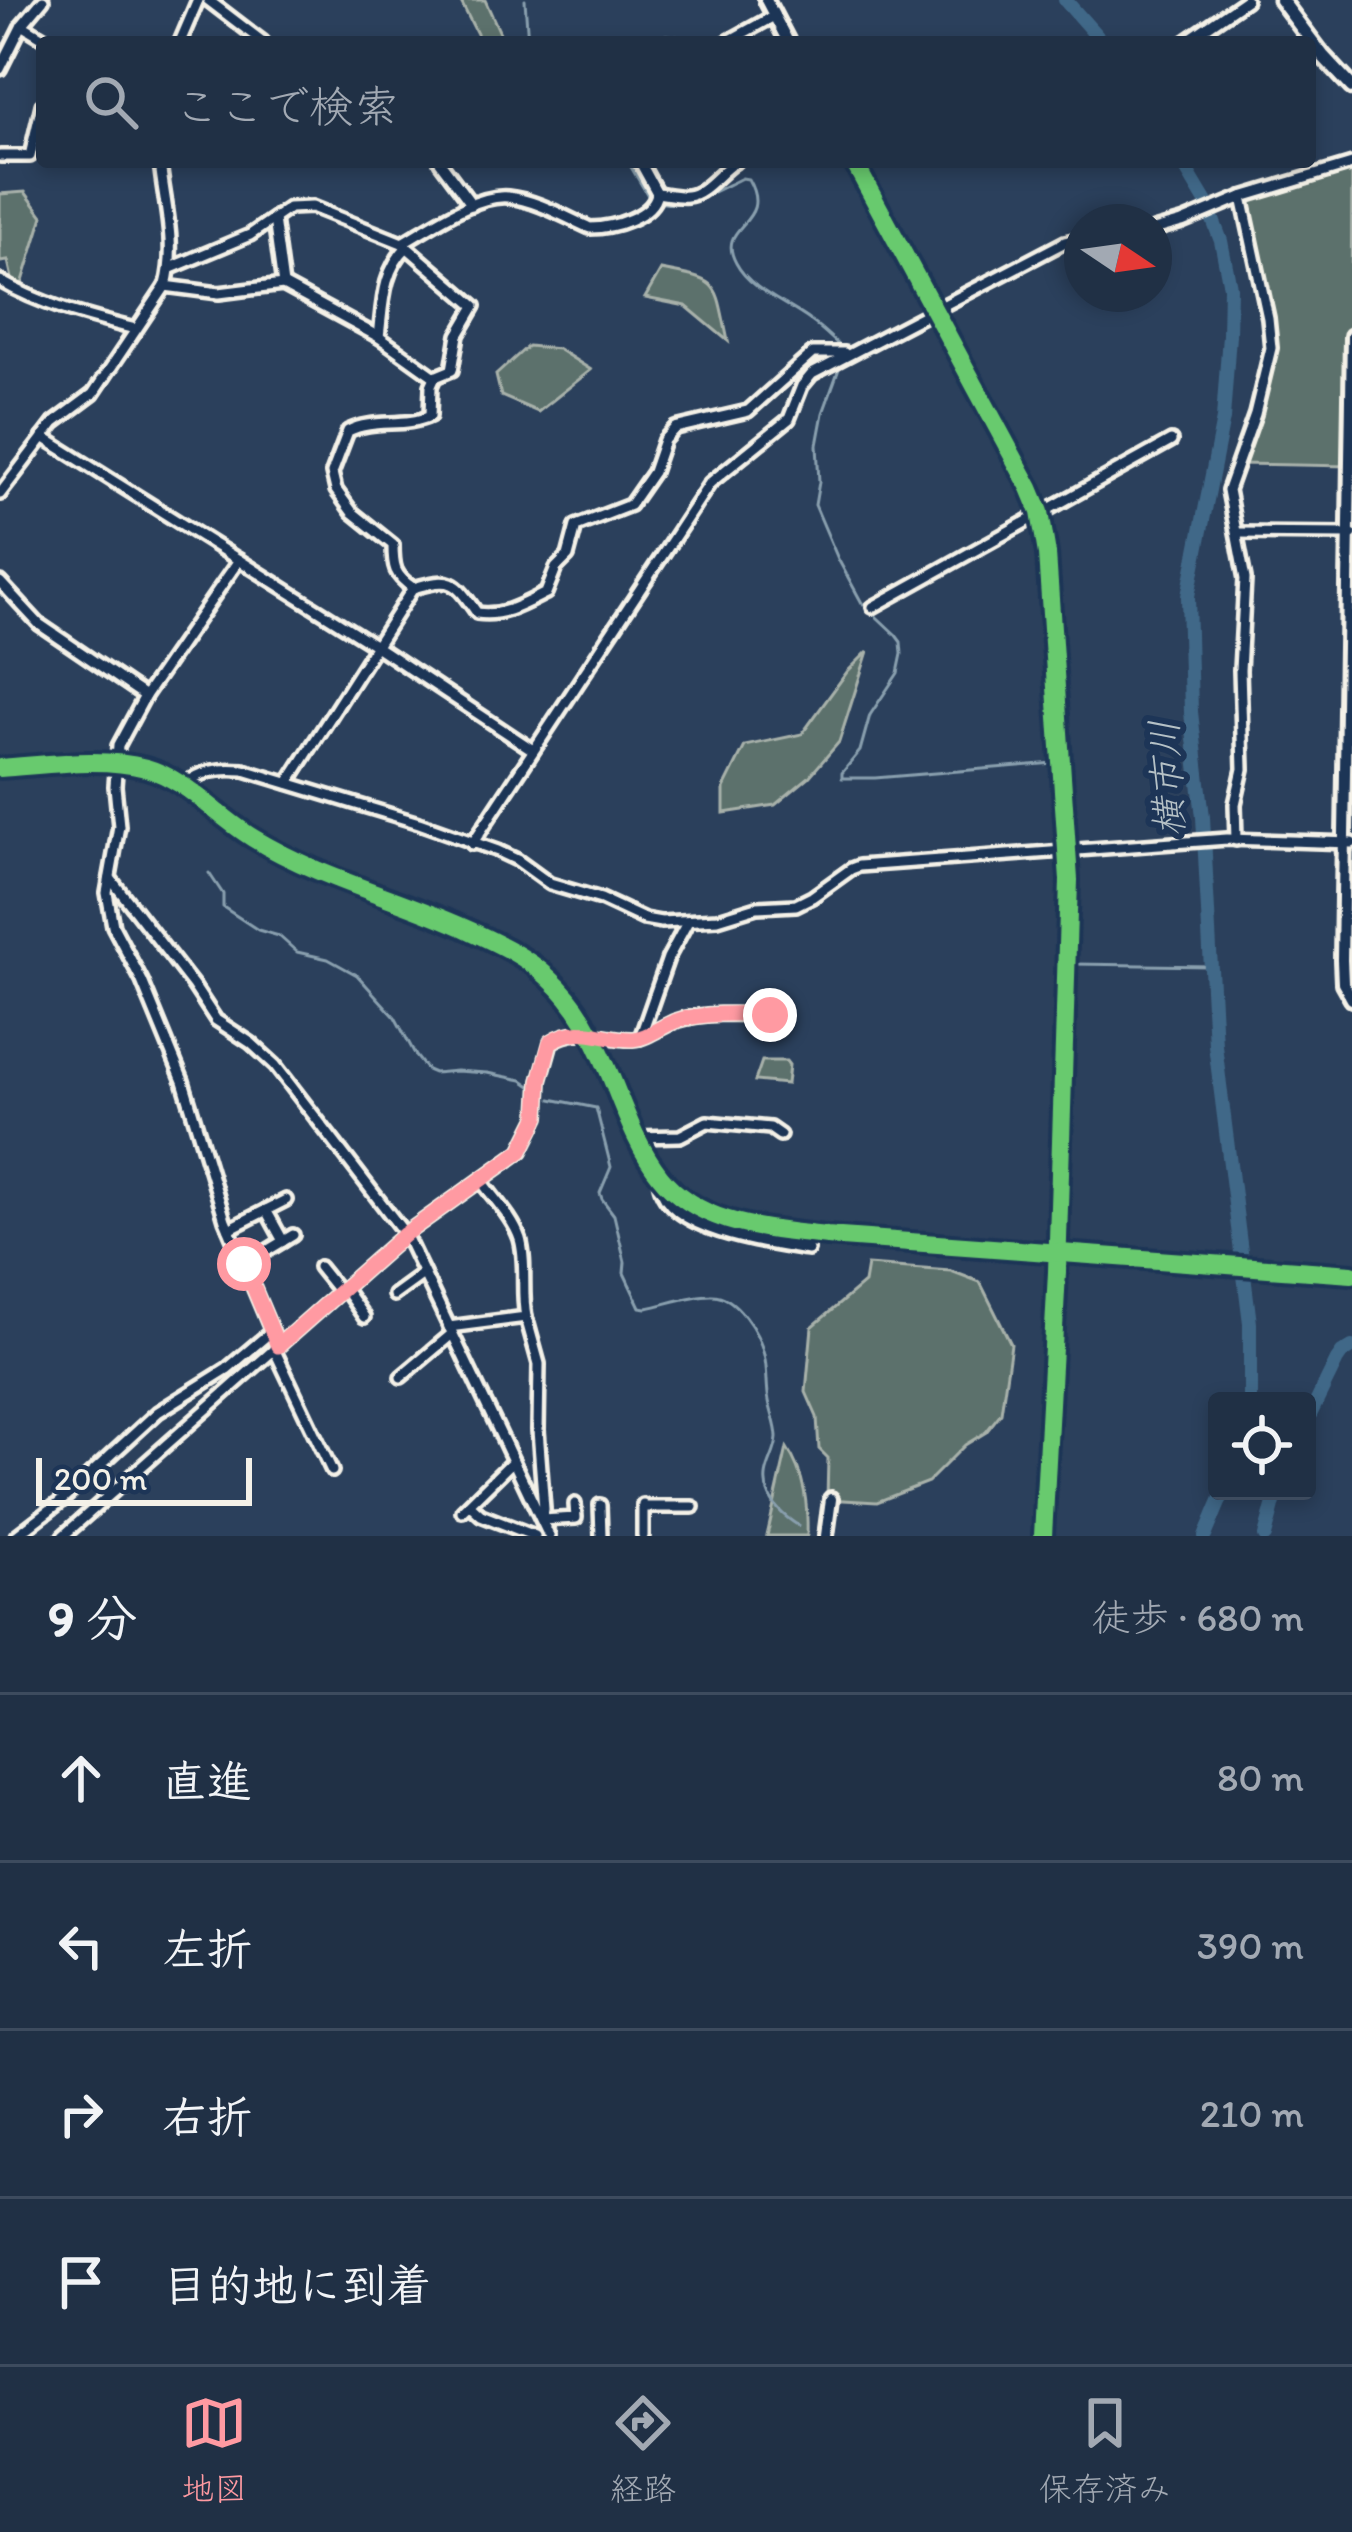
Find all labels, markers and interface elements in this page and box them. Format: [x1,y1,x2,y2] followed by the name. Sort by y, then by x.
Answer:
[36,36,1316,168] search box
[78,69,144,135] icon: search
[174,79,399,133] text: ここで検索
[1064,204,1172,312] north arrow
[1140,718,1193,838] water label: 横市川
[743,988,797,1042] route end
[217,1237,271,1291] route start
[1208,1392,1316,1500] map controls
[1208,1392,1316,1500] button: locate
[36,1452,252,1505] scale bar
[54,1459,147,1498] text: 200 m
[48,1588,137,1649] text: 9 分
[1091,1594,1304,1641] text: 徒歩 · 680 m
[48,1745,114,1811] icon: ahead
[162,1754,252,1808] text: 直進
[1217,1754,1304,1801] text: 80 m
[48,1913,114,1979] icon: left
[162,1922,252,1976] text: 左折
[1197,1922,1304,1969] text: 390 m
[48,2081,114,2147] icon: right
[162,2090,252,2144] text: 右折
[1200,2090,1304,2137] text: 210 m
[48,2249,114,2315] icon: arrive
[162,2258,432,2312] text: 目的地に到着
[181,2390,247,2510] tab: 地図
[610,2390,676,2510] tab: 経路
[1039,2390,1171,2510] tab: 保存済み

